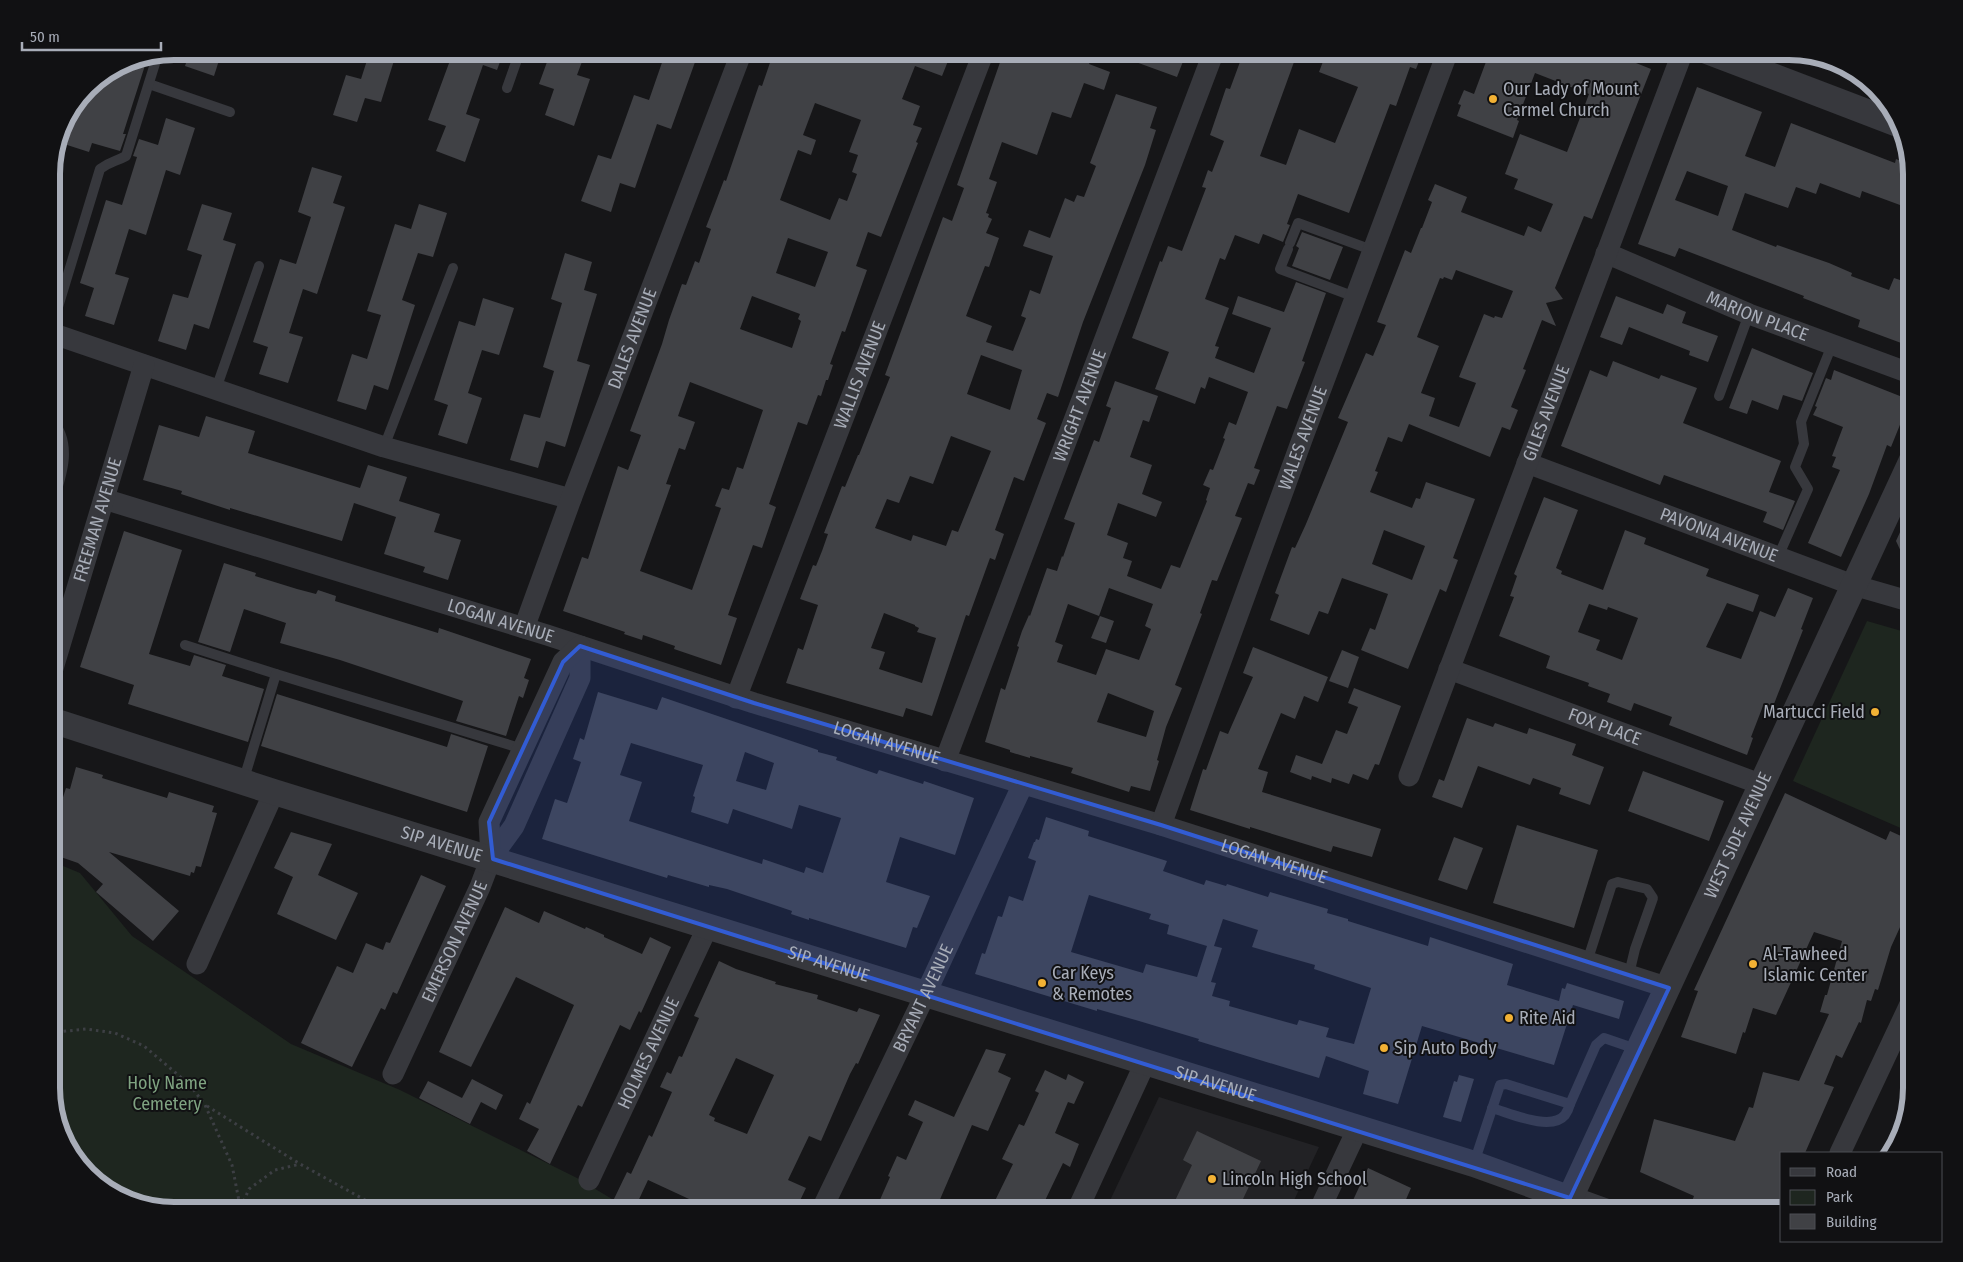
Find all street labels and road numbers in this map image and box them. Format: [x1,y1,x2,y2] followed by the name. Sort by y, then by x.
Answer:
[603,285,661,392] street label: DALES AVENUE
[1703,286,1811,346] street label: MARION PLACE
[829,318,890,432] street label: WALLIS AVENUE
[1048,346,1111,465] street label: WRIGHT AVENUE
[1518,362,1574,464] street label: GILES AVENUE
[1273,383,1332,493] street label: WALES AVENUE
[68,455,127,585] street label: FREEMAN AVENUE
[1657,503,1781,567] street label: PAVONIA AVENUE
[445,594,557,648] street label: LOGAN AVENUE
[1565,703,1644,750] street label: FOX PLACE
[831,716,943,769] street label: LOGAN AVENUE
[1699,769,1776,902] street label: WEST SIDE AVENUE
[398,821,485,867] street label: SIP AVENUE
[1218,834,1330,889] street label: LOGAN AVENUE
[417,878,492,1006] street label: EMERSON AVENUE
[785,941,872,987] street label: SIP AVENUE
[888,941,958,1056] street label: BRYANT AVENUE
[613,994,684,1113] street label: HOLMES AVENUE
[1172,1061,1259,1107] street label: SIP AVENUE

